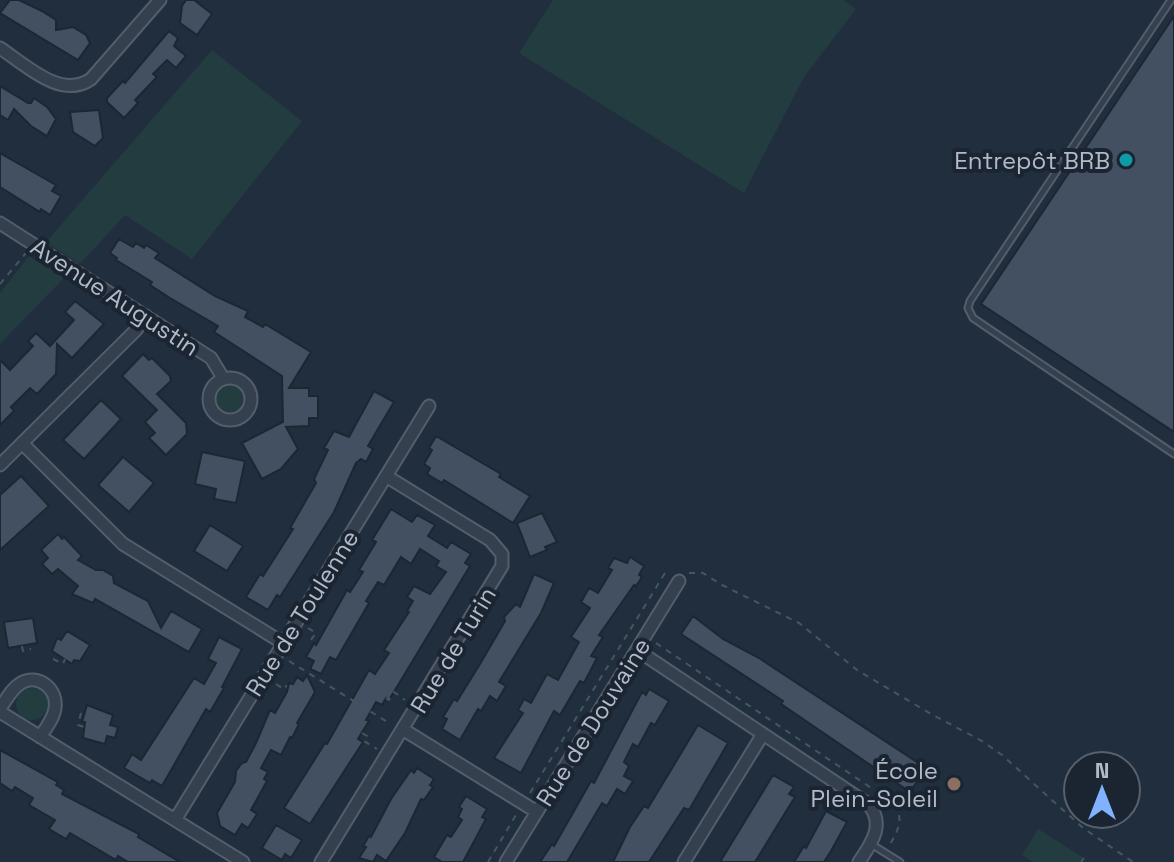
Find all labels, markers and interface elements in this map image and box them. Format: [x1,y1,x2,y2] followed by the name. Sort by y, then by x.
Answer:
[954,145,1110,176] place label: Entrepôt BRB
[1117,151,1135,169] marker: Entrepôt BRB
[25,231,205,363] street label: Avenue Augustin
[238,524,366,702] street label: Rue de Toulenne
[403,581,503,719] street label: Rue de Turin
[529,632,657,812] street label: Rue de Douvaine
[1062,750,1142,830] north arrow
[811,755,938,814] place label: École Plein-Soleil
[1095,756,1109,784] text: N
[945,775,963,793] marker: École Plein-Soleil

